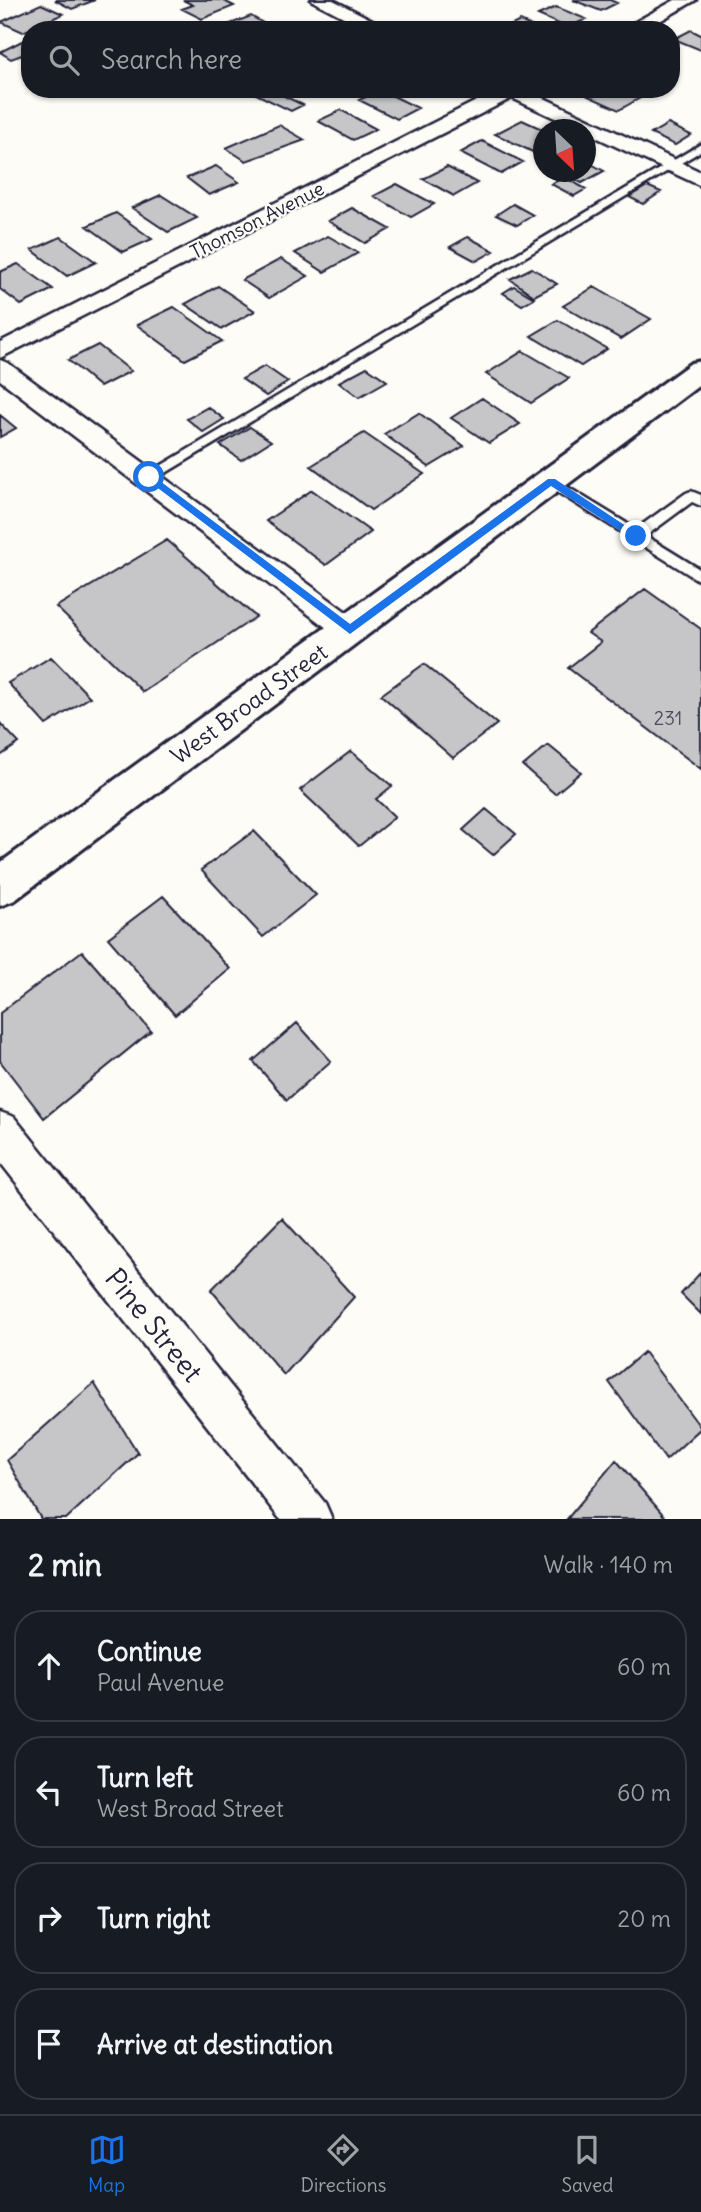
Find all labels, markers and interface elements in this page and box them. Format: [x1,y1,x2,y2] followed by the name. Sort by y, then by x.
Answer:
[21,21,680,98] search box
[45,41,83,79] icon: search
[101,43,242,76] text: Search here
[533,119,596,182] north arrow
[186,176,328,264] street label: Thomson Avenue
[133,461,164,492] route start
[620,520,651,551] route end
[165,637,333,770] street label: West Broad Street
[654,706,682,730] house number: 231
[97,1261,211,1389] street label: Pine Street
[28,1546,102,1584] text: 2 min
[544,1550,673,1579] text: Walk · 140 m
[97,1635,202,1668] text: Continue
[30,1647,68,1685] icon: ahead
[617,1652,671,1681] text: 60 m
[97,1668,224,1697] text: Paul Avenue
[97,1761,193,1794] text: Turn left
[30,1773,68,1811] icon: left
[617,1778,671,1807] text: 60 m
[97,1794,284,1823] text: West Broad Street
[30,1899,68,1937] icon: right
[97,1902,210,1935] text: Turn right
[618,1904,671,1933] text: 20 m
[30,2025,68,2063] icon: arrive
[97,2028,333,2061] text: Arrive at destination
[88,2131,126,2197] tab: Map
[301,2131,386,2197] tab: Directions
[561,2131,613,2197] tab: Saved

